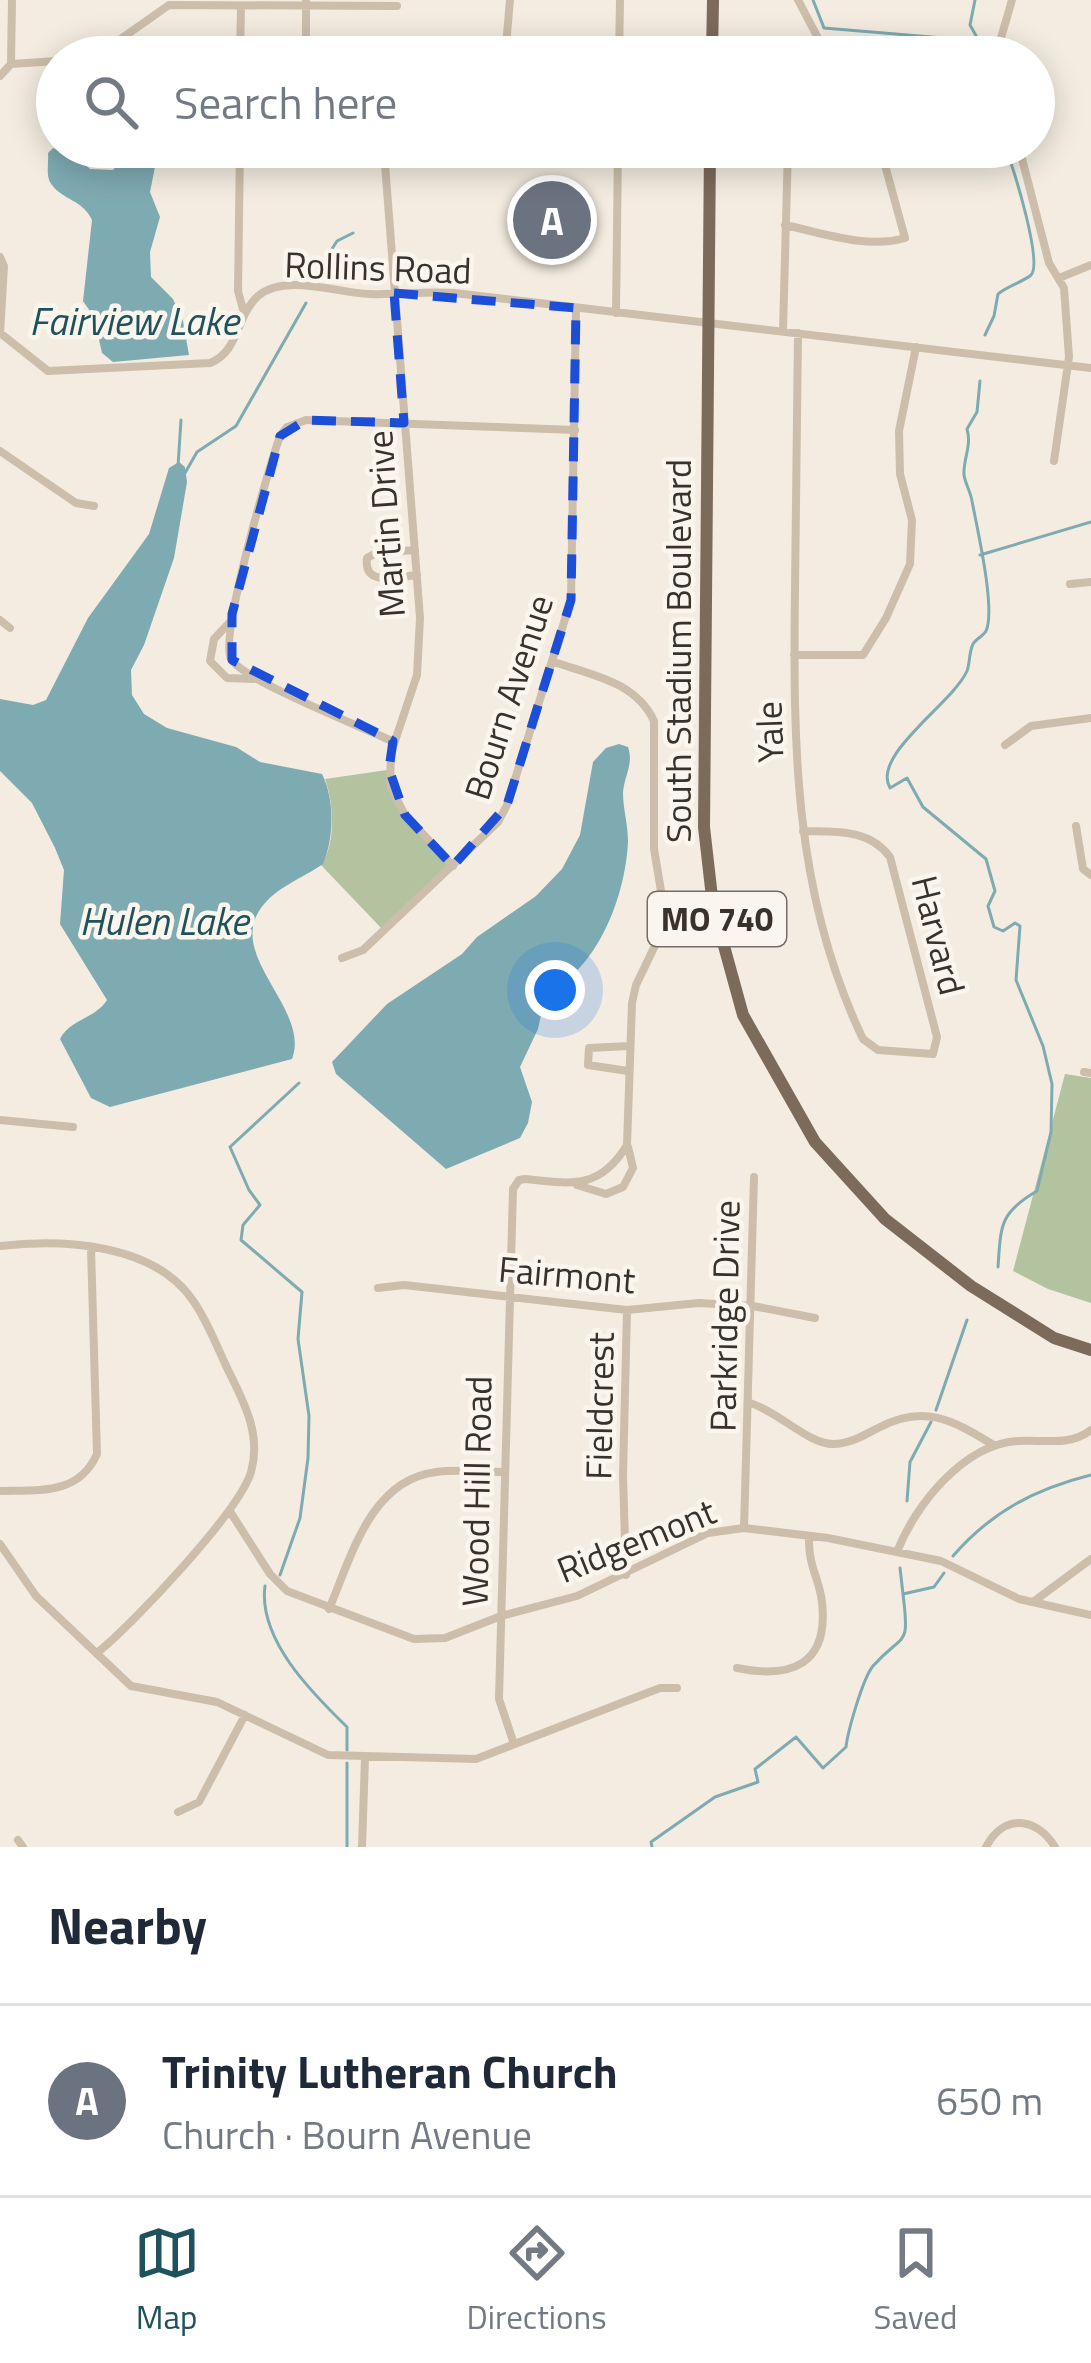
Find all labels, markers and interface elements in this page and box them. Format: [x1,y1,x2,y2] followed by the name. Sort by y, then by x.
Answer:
[36,36,1055,168] search box
[174,68,397,136] text: Search here
[78,69,144,135] icon: search
[513,175,591,265] pin: A
[283,236,473,298] street label: Rollins Road
[29,291,241,350] water label: Fairview Lake
[351,429,419,619] street label: Martin Drive
[650,459,705,843] street label: South Stadium Boulevard
[449,587,567,807] street label: Bourn Avenue
[740,700,798,764] street label: Yale
[898,870,980,1000] street label: Harvard
[80,891,250,950] water label: Hulen Lake
[648,892,786,946] road number: MO 740
[525,960,585,1020] your location
[694,1200,754,1432] street label: Parkridge Drive
[496,1241,638,1307] street label: Fairmont
[570,1331,628,1480] street label: Fieldcrest
[446,1375,506,1607] street label: Wood Hill Road
[548,1483,724,1597] street label: Ridgemont
[48,1886,207,1964] text: Nearby
[162,2037,618,2105] text: Trinity Lutheran Church
[75,2071,99,2130] text: A
[936,2071,1043,2130] text: 650 m
[162,2105,532,2164] text: Church · Bourn Avenue
[134,2220,200,2342] tab: Map
[467,2220,607,2342] tab: Directions
[874,2220,957,2342] tab: Saved

